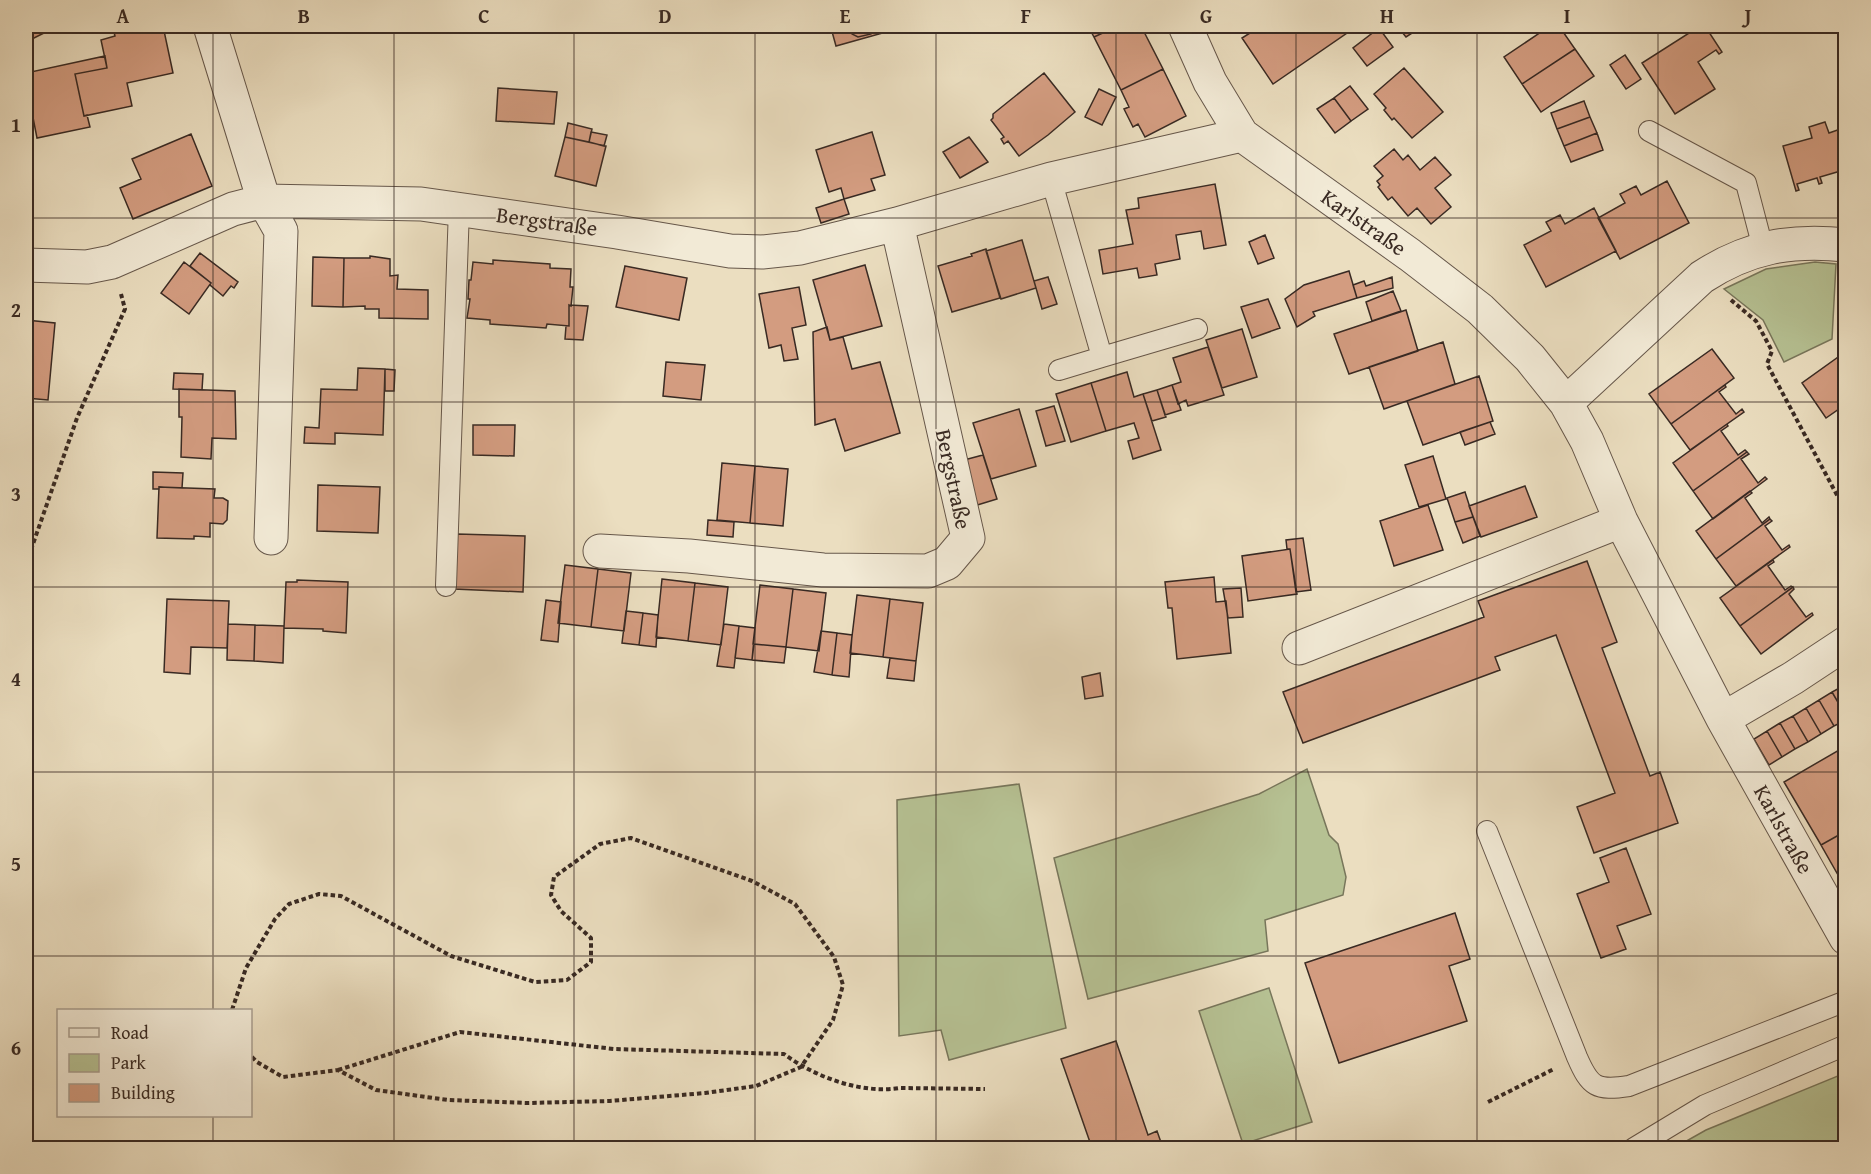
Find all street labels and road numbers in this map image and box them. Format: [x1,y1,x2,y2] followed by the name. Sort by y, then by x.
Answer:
[1315,181,1413,263] street label: Karlstraße
[494,198,600,244] street label: Bergstraße
[928,426,980,532] street label: Bergstraße
[1746,779,1822,879] street label: Karlstraße

